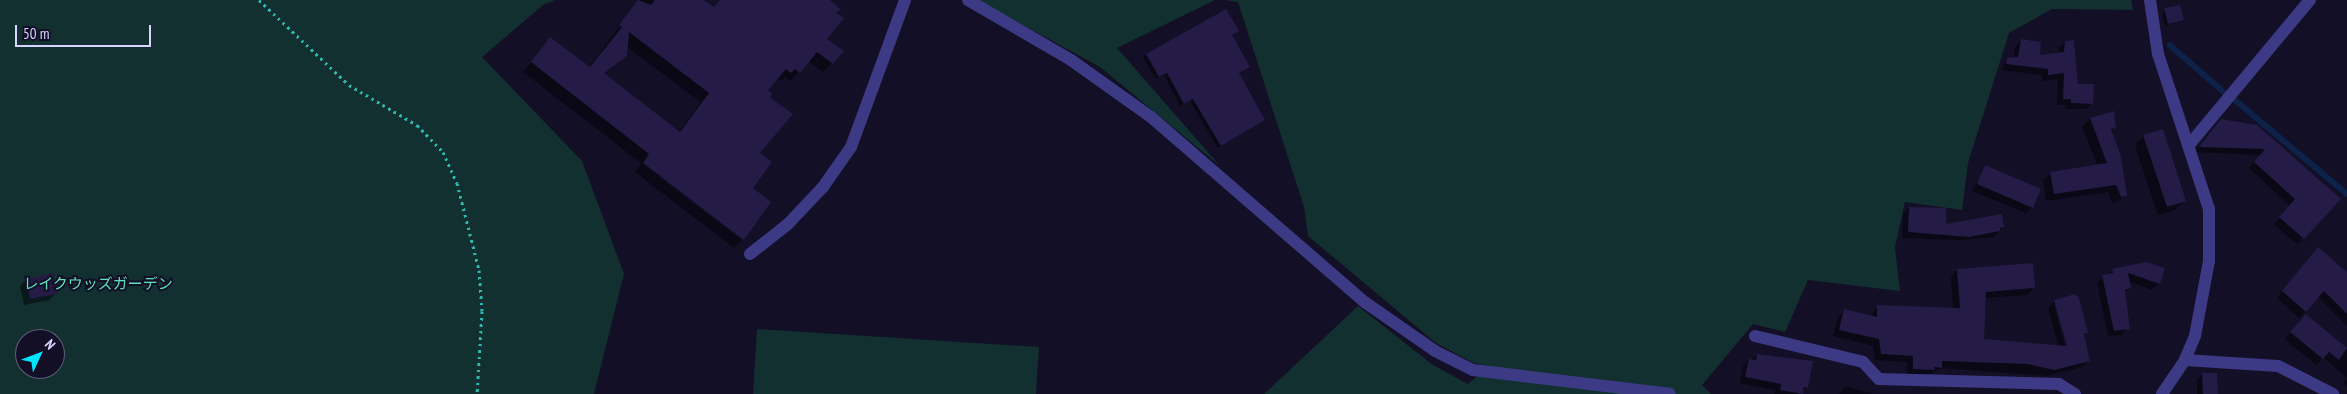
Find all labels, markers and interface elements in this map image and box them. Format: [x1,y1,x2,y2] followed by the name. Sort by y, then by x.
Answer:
[18,15,154,47] scale bar
[23,24,49,43] text: 50 m
[23,275,173,293] park label: レイクウッズガーデン
[15,329,65,379] north arrow
[41,336,59,353] text: N

